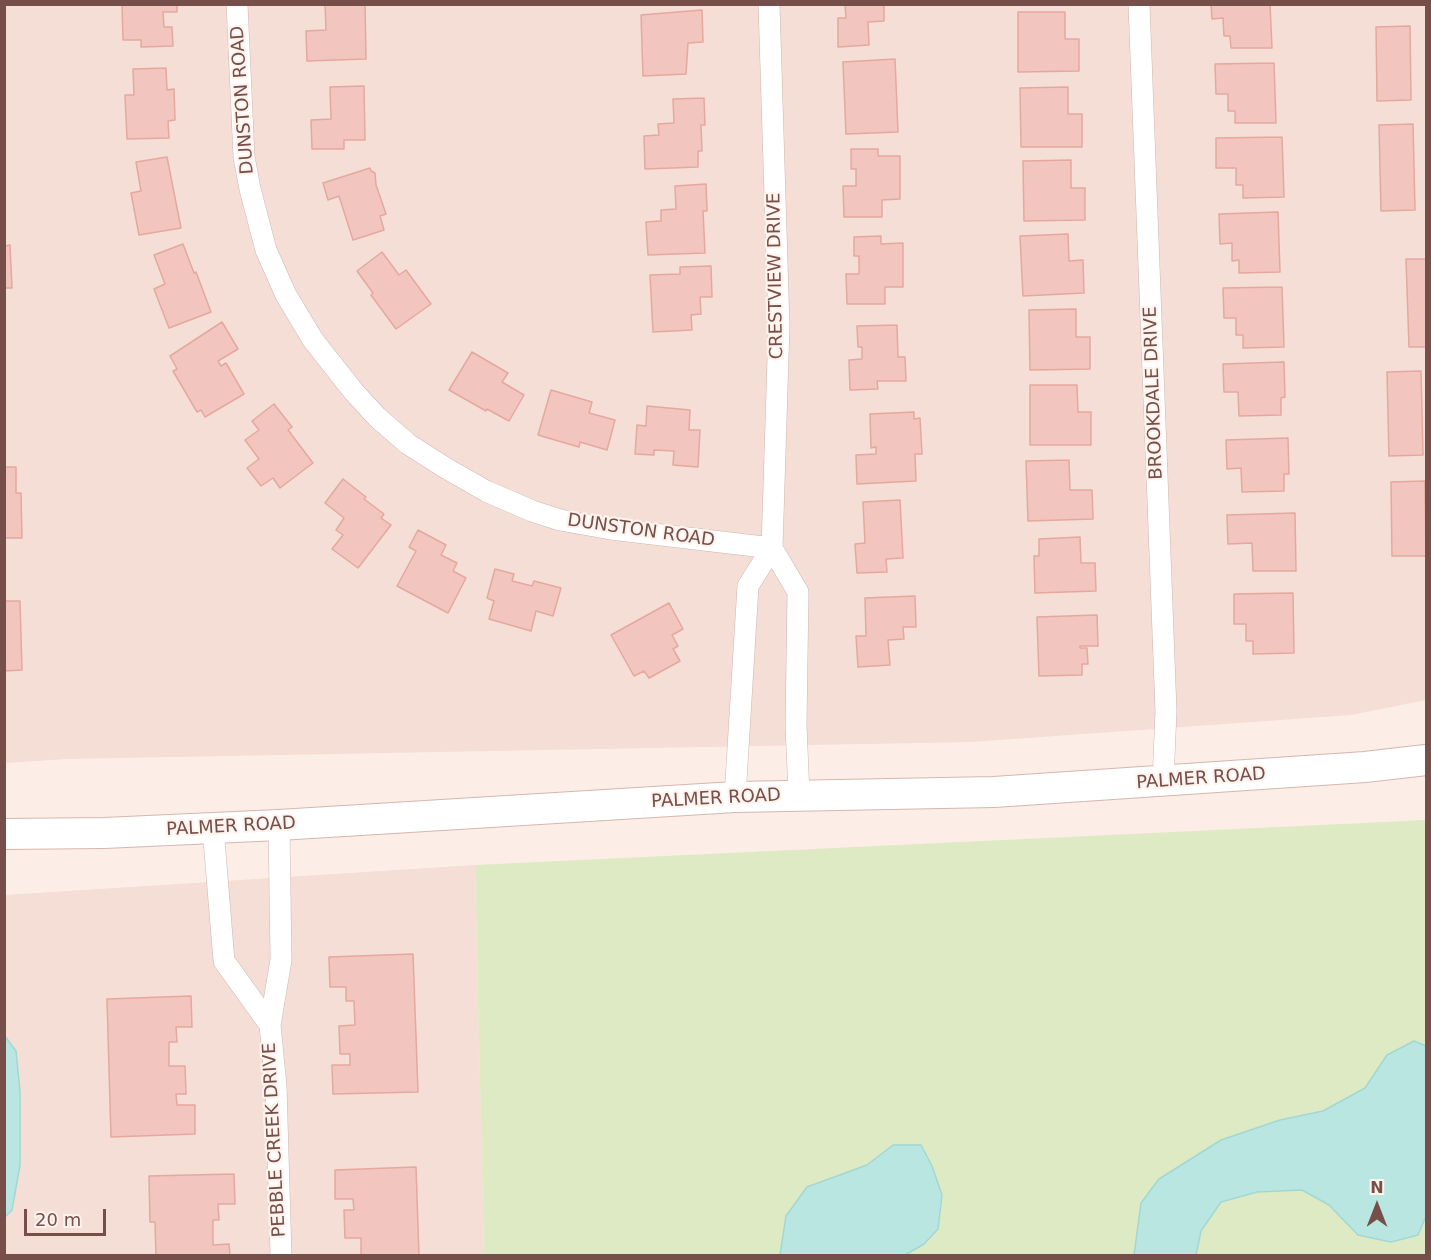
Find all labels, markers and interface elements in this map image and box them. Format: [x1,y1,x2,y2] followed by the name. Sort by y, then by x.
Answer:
[227,25,259,175] street label: DUNSTON ROAD
[764,192,788,360] street label: CRESTVIEW DRIVE
[1140,306,1168,480] street label: BROOKDALE DRIVE
[566,510,716,552] street label: DUNSTON ROAD
[1136,764,1266,794] street label: PALMER ROAD
[651,785,781,813] street label: PALMER ROAD
[166,813,296,841] street label: PALMER ROAD
[259,1042,291,1238] street label: PEBBLE CREEK DRIVE
[1347,1176,1407,1236] north arrow
[1370,1178,1384,1197] text: N
[27,1197,110,1235] scale bar
[35,1209,81,1230] text: 20 m

